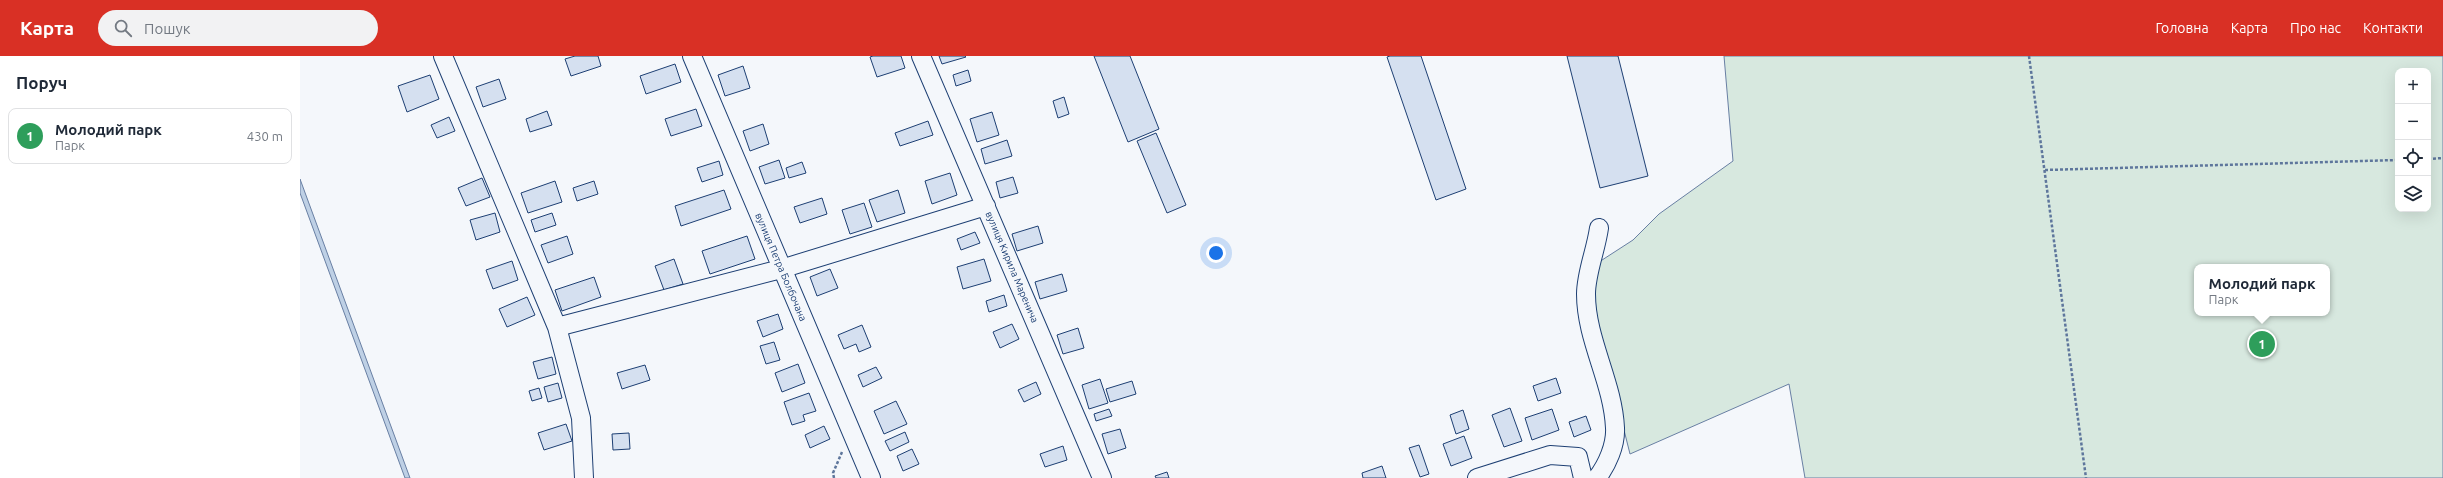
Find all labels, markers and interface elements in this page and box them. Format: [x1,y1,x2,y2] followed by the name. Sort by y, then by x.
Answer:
[98,10,378,46] search box
[20,17,74,39] text: Карта
[112,17,134,39] icon: search
[144,20,190,37] text: Пошук
[2155,20,2209,36] text: Головна
[2231,20,2268,36] text: Карта
[2290,20,2341,36] text: Про нас
[2363,20,2423,36] text: Контакти
[2395,68,2431,212] map controls
[2395,68,2431,104] button: +
[16,73,67,92] text: Поруч
[2395,104,2431,140] button: −
[55,121,162,138] text: Молодий парк
[26,129,34,143] text: 1
[247,129,283,143] text: 430 m
[55,138,85,152] text: Парк
[2395,140,2431,176] button: locate
[2395,176,2431,212] button: layers
[984,210,1040,324] street label: вулиця Кирила Маренича
[753,211,809,323] street label: вулиця Петра Болбочана
[1206,243,1226,263] your location
[2194,264,2330,316] popup
[2209,275,2315,292] text: Молодий парк
[2209,292,2239,306] text: Парк
[2249,329,2275,359] pin: 1

